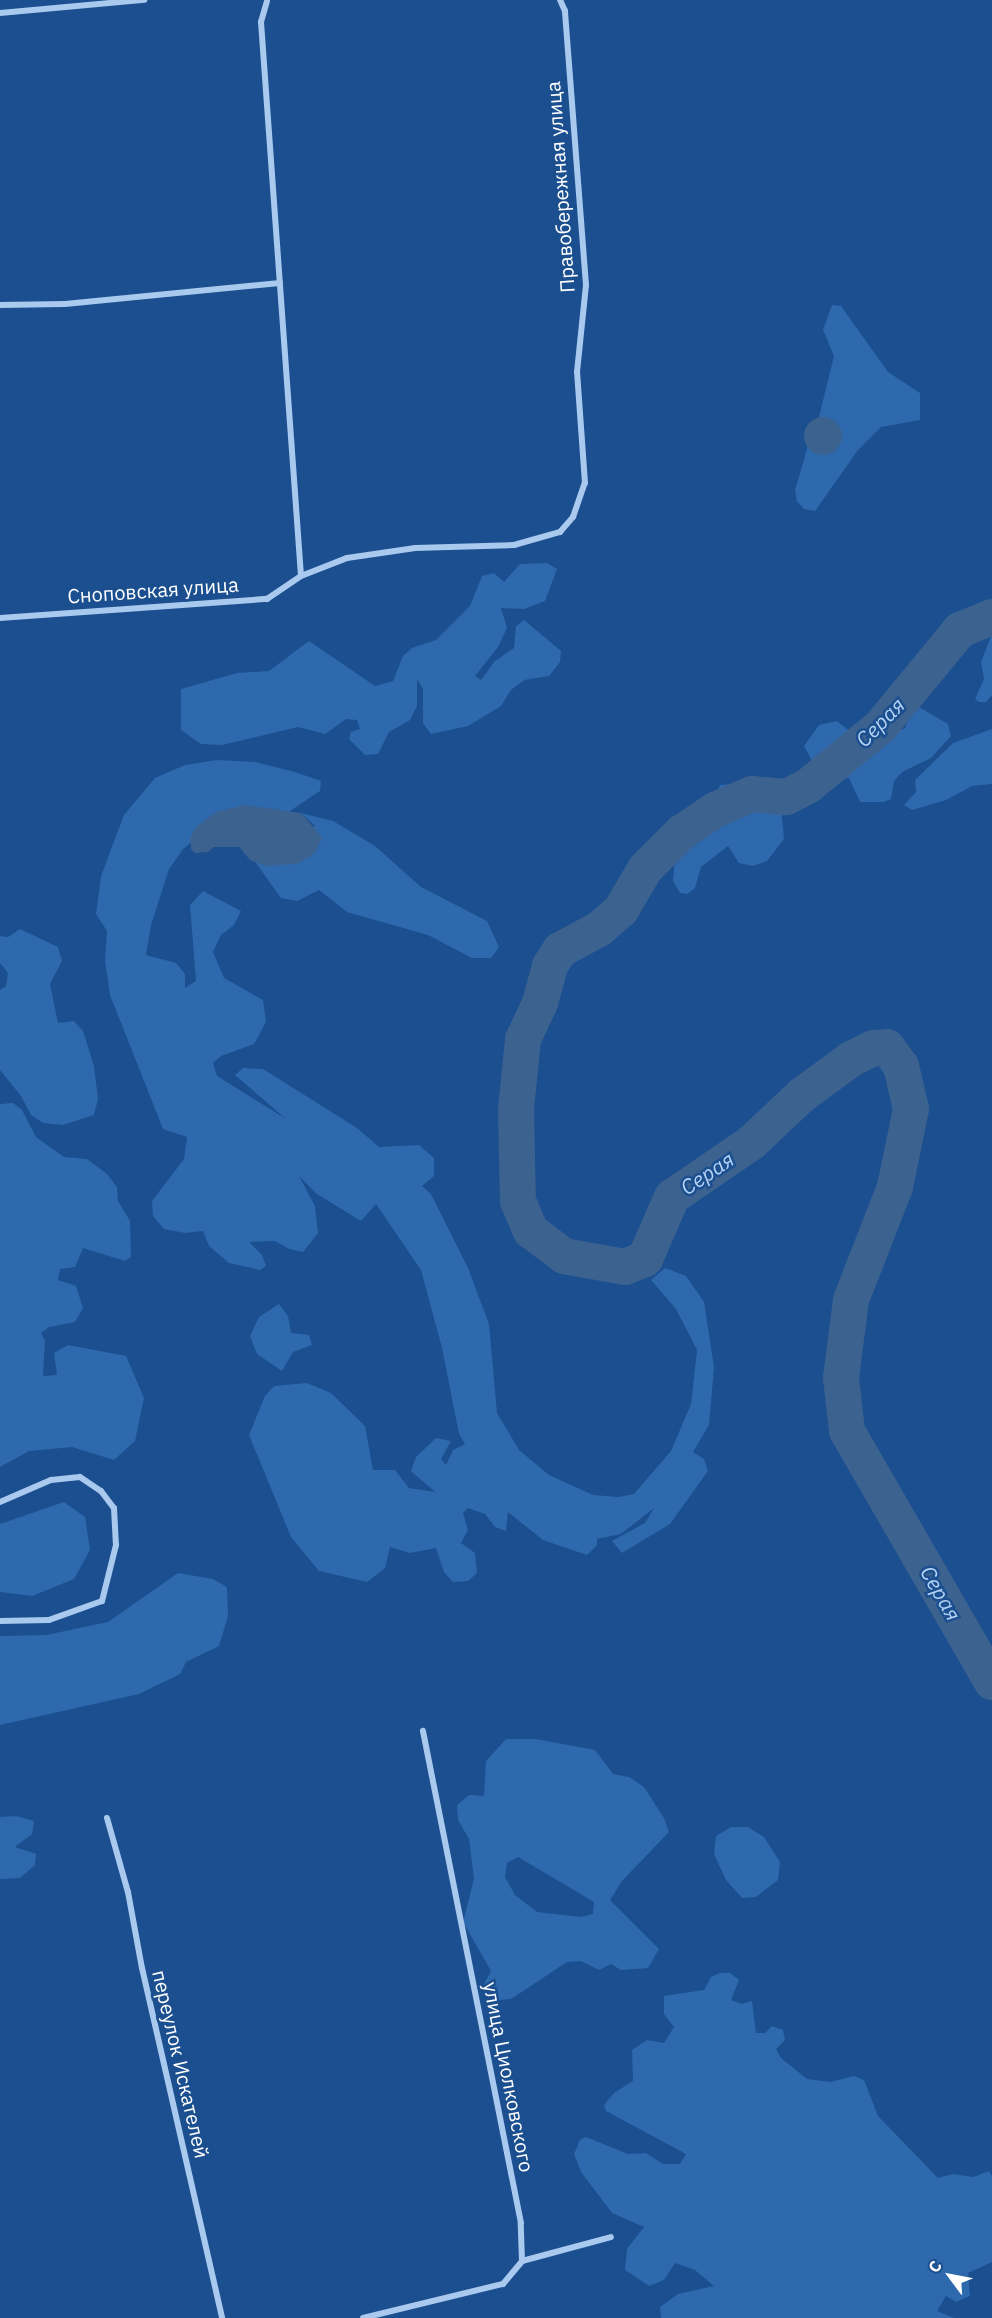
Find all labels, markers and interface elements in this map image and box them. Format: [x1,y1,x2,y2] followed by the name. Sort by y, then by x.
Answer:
[541,81,579,293] street label: Правобережная улица
[67,572,239,608] street label: Сноповская улица
[850,692,910,752] water label: Серая
[676,1146,738,1200] water label: Серая
[915,1561,967,1625] water label: Серая
[148,1968,214,2160] street label: переулок Искателей
[479,1980,539,2174] street label: улица Циолковского
[920,2246,980,2306] north arrow
[923,2257,946,2276] text: С

